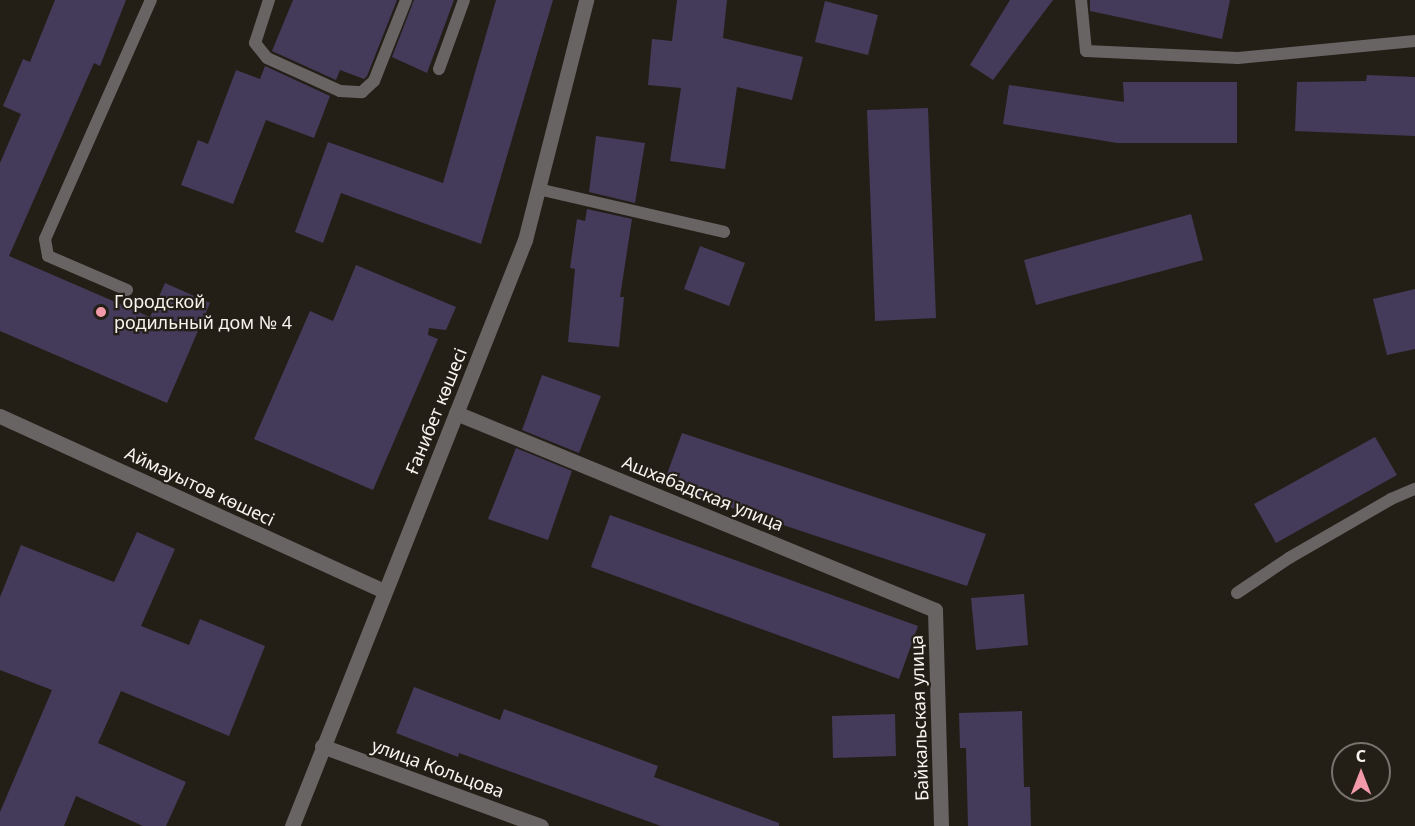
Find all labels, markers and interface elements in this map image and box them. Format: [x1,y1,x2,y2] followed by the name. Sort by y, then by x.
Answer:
[114,291,292,334] place label: Городской родильный дом № 4
[92,303,110,321] marker: Городской родильный дом № 4
[401,345,471,477] street label: Ғанибет көшесі
[122,442,278,530] street label: Аймауытов көшесі
[619,451,787,535] street label: Ашхабадская улица
[905,635,933,801] street label: Байкальская улица
[369,734,507,802] street label: улица Кольцова
[1331,742,1391,802] north arrow
[1356,745,1366,767] text: С

